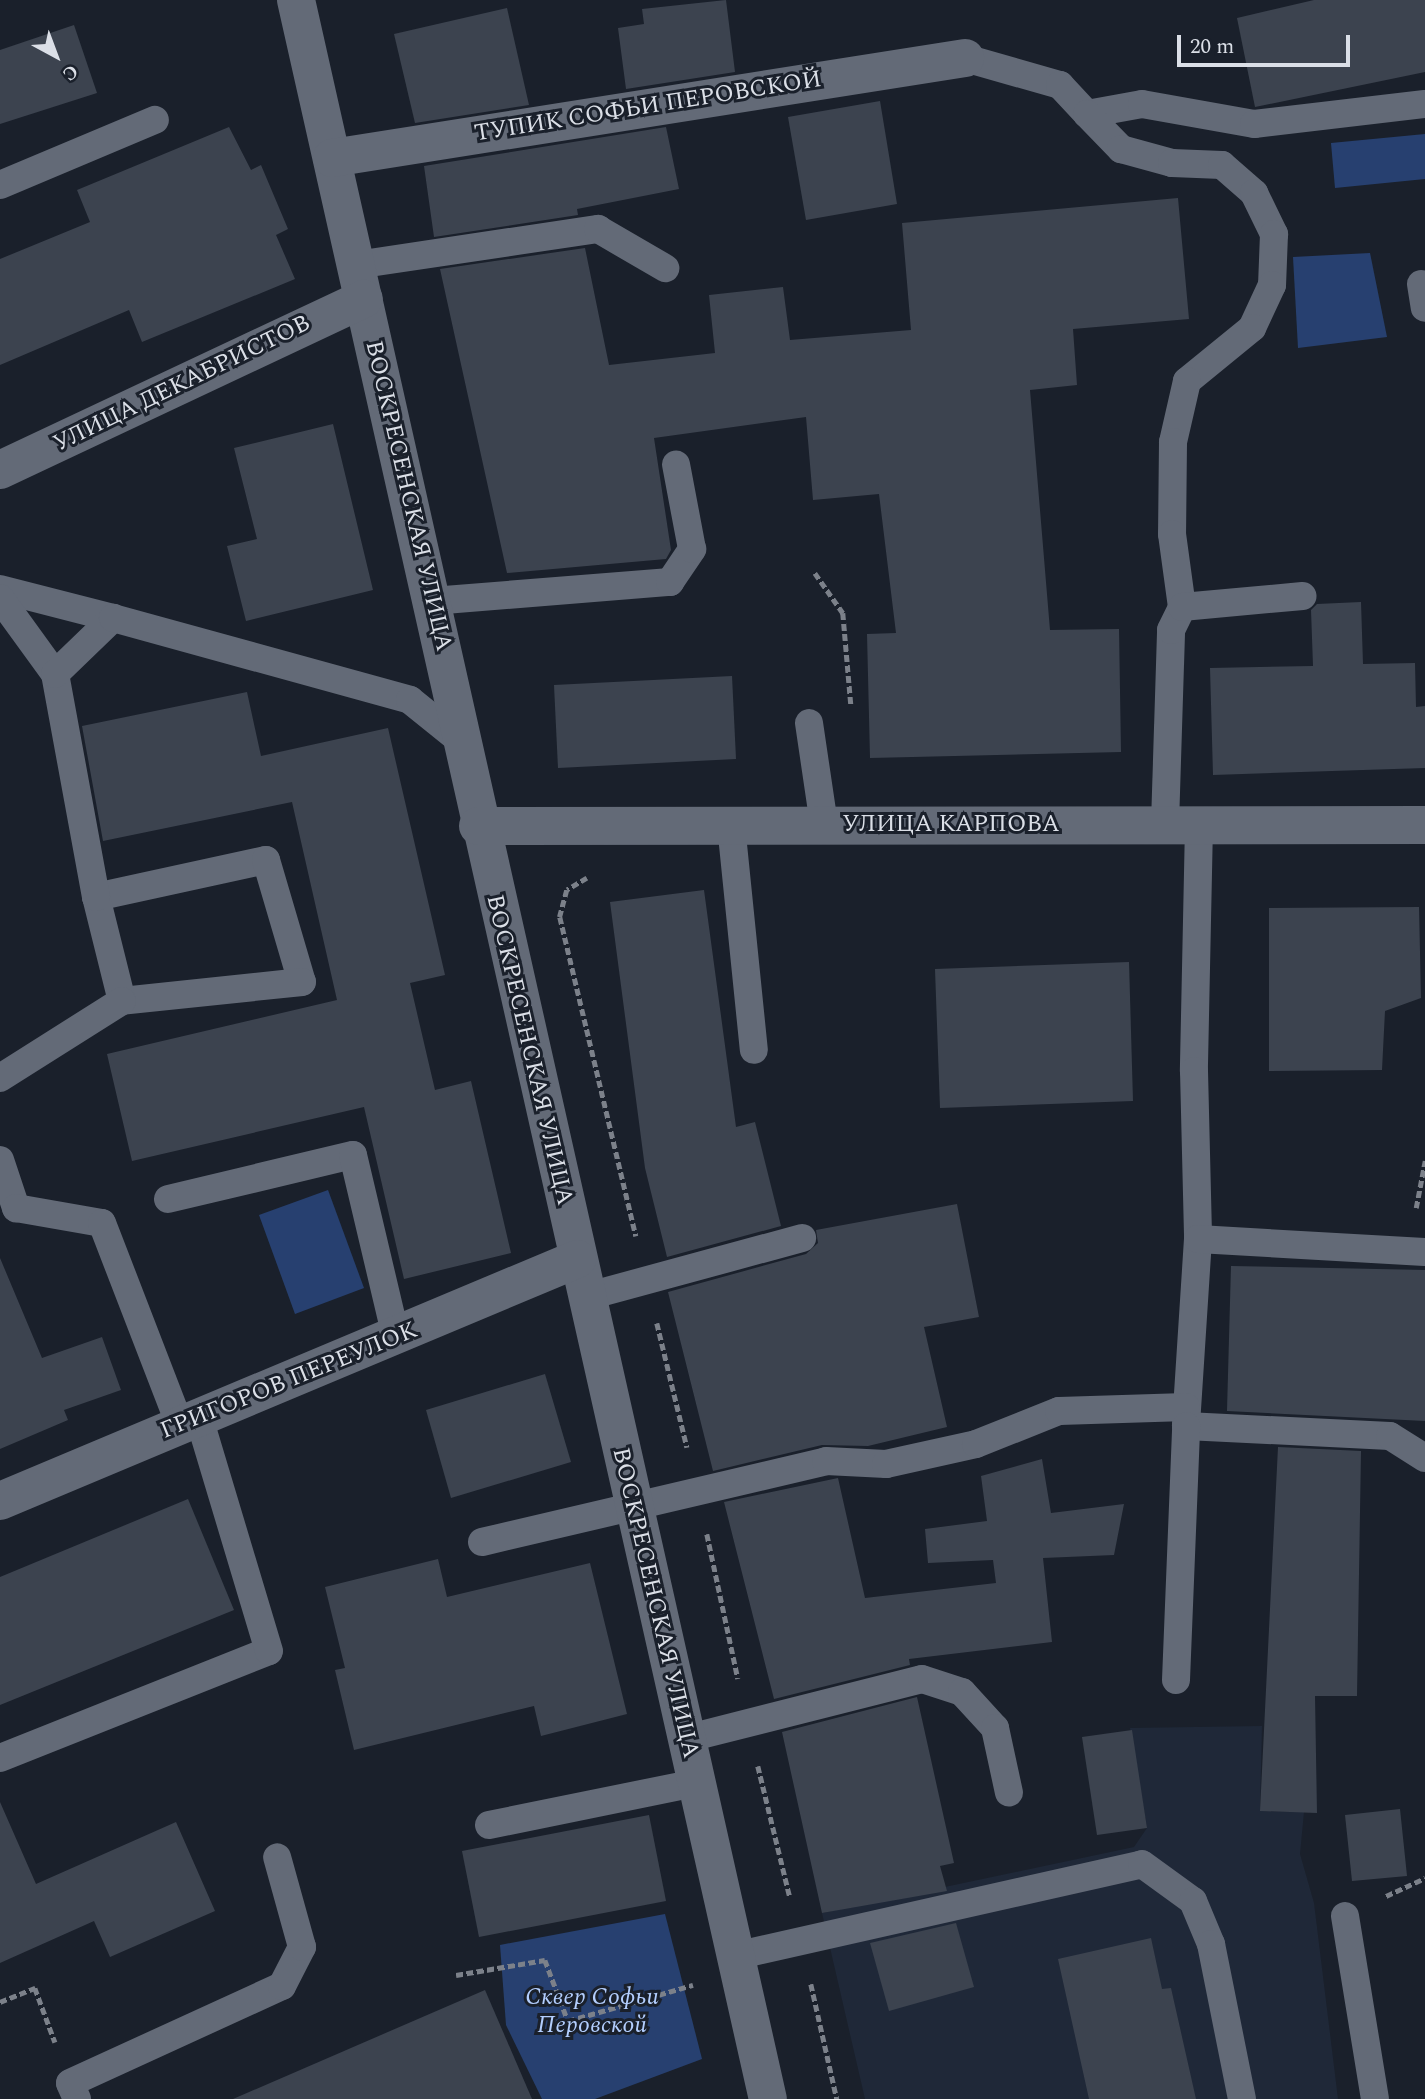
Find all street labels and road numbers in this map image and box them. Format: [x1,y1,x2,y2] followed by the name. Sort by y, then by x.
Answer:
[472,65,824,149] street label: ТУПИК СОФЬИ ПЕРОВСКОЙ
[49,309,315,459] street label: УЛИЦА ДЕКАБРИСТОВ
[358,338,458,654] street label: ВОСКРЕСЕНСКАЯ УЛИЦА
[842,811,1060,839] street label: УЛИЦА КАРПОВА
[479,892,579,1208] street label: ВОСКРЕСЕНСКАЯ УЛИЦА
[156,1316,422,1446] street label: ГРИГОРОВ ПЕРЕУЛОК
[605,1445,705,1761] street label: ВОСКРЕСЕНСКАЯ УЛИЦА

